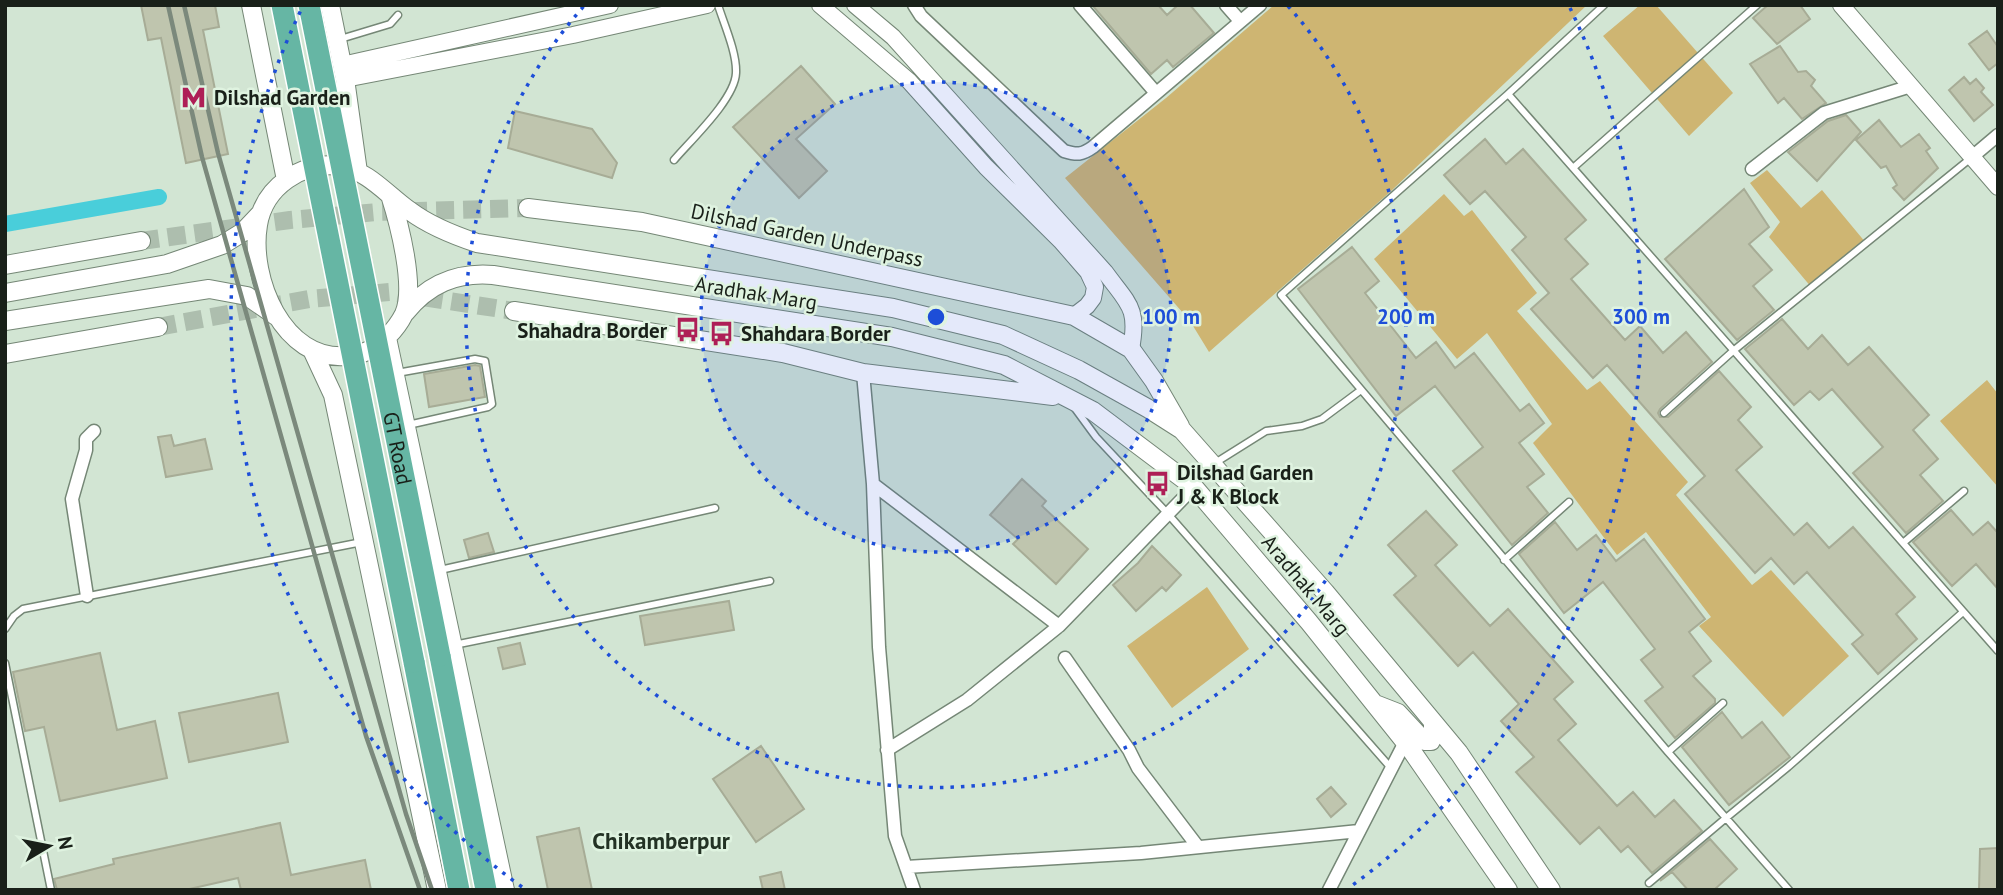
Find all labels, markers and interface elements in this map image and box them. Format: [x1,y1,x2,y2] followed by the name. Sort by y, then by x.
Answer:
[180,83,208,111] metro station icon: Dilshad Garden
[214,84,351,111] place label: Dilshad Garden
[689,197,925,273] street label: Dilshad Garden Underpass
[693,270,819,316] street label: Aradhak Marg
[1142,303,1200,330] text: 100 m
[1377,303,1435,330] text: 200 m
[1612,303,1670,330] text: 300 m
[924,305,948,329] centre of rings
[673,316,701,344] bus stop icon: Shahadra Border
[517,317,668,344] place label: Shahadra Border
[707,319,735,347] bus stop icon: Shahdara Border
[741,320,891,347] place label: Shahdara Border
[378,409,419,487] street label: GT Road
[1176,459,1314,510] place label: Dilshad Garden J & K Block
[1143,470,1171,498] bus stop icon: Dilshad Garden J & K Block
[1256,529,1356,641] street label: Aradhak Marg
[14,811,84,881] north arrow
[592,826,731,855] district label: Chikamberpur
[53,835,79,851] text: N

